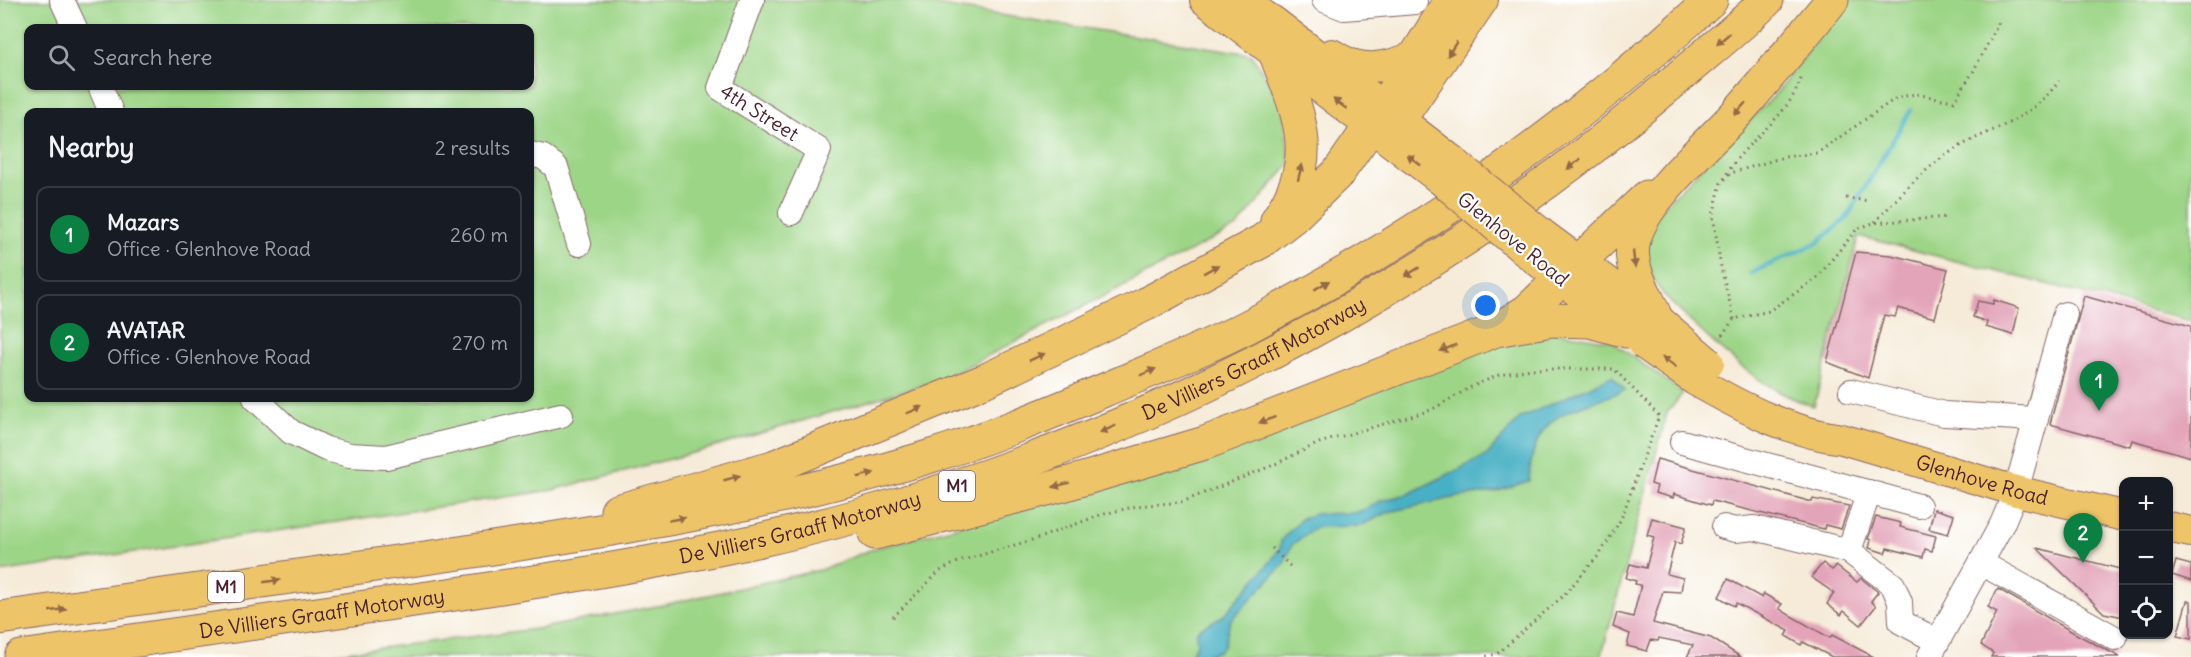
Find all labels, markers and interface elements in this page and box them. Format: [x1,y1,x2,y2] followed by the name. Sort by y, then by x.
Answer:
[24,24,534,90] search box
[1716,32,1731,45] one-way arrow
[45,41,78,74] icon: search
[1446,41,1457,57] one-way arrow
[93,43,212,71] text: Search here
[716,78,804,146] street label: 4th Street
[1333,99,1348,111] one-way arrow
[1733,101,1747,116] one-way arrow
[48,131,134,164] text: Nearby
[435,135,510,160] text: 2 results
[1407,154,1422,166] one-way arrow
[1566,158,1582,170] one-way arrow
[1295,162,1305,181] one-way arrow
[1453,186,1574,291] street label: Glenhove Road
[107,208,179,236] text: Mazars
[66,222,73,247] text: 1
[450,222,508,247] text: 260 m
[107,236,311,261] text: Office · Glenhove Road
[1629,250,1638,269] one-way arrow
[1203,265,1220,275] one-way arrow
[1404,267,1420,278] one-way arrow
[1314,279,1330,290] one-way arrow
[1138,291,1370,425] street label: De Villiers Graaff Motorway
[1471,291,1500,320] your location
[107,316,185,344] text: AVATAR
[64,330,75,355] text: 2
[452,330,508,355] text: 270 m
[107,344,311,369] text: Office · Glenhove Road
[1439,344,1457,354] one-way arrow
[1028,351,1046,361] one-way arrow
[1662,356,1678,368] one-way arrow
[2080,362,2118,411] pin: 1
[1139,367,1157,377] one-way arrow
[906,405,924,415] one-way arrow
[1258,415,1276,425] one-way arrow
[1099,425,1117,434] one-way arrow
[1913,449,2051,510] street label: Glenhove Road
[857,469,875,479] one-way arrow
[939,471,975,501] road number: M1
[723,473,741,482] one-way arrow
[2119,477,2173,639] map controls
[2119,477,2173,531] button: +
[1052,480,1070,490] one-way arrow
[677,485,924,569] street label: De Villiers Graaff Motorway
[2064,514,2102,563] pin: 2
[667,515,686,524] one-way arrow
[2119,531,2173,585] button: −
[208,572,244,602] road number: M1
[263,576,282,585] one-way arrow
[197,583,446,643] street label: De Villiers Graaff Motorway
[2119,585,2173,639] button: locate
[49,605,68,614] one-way arrow

